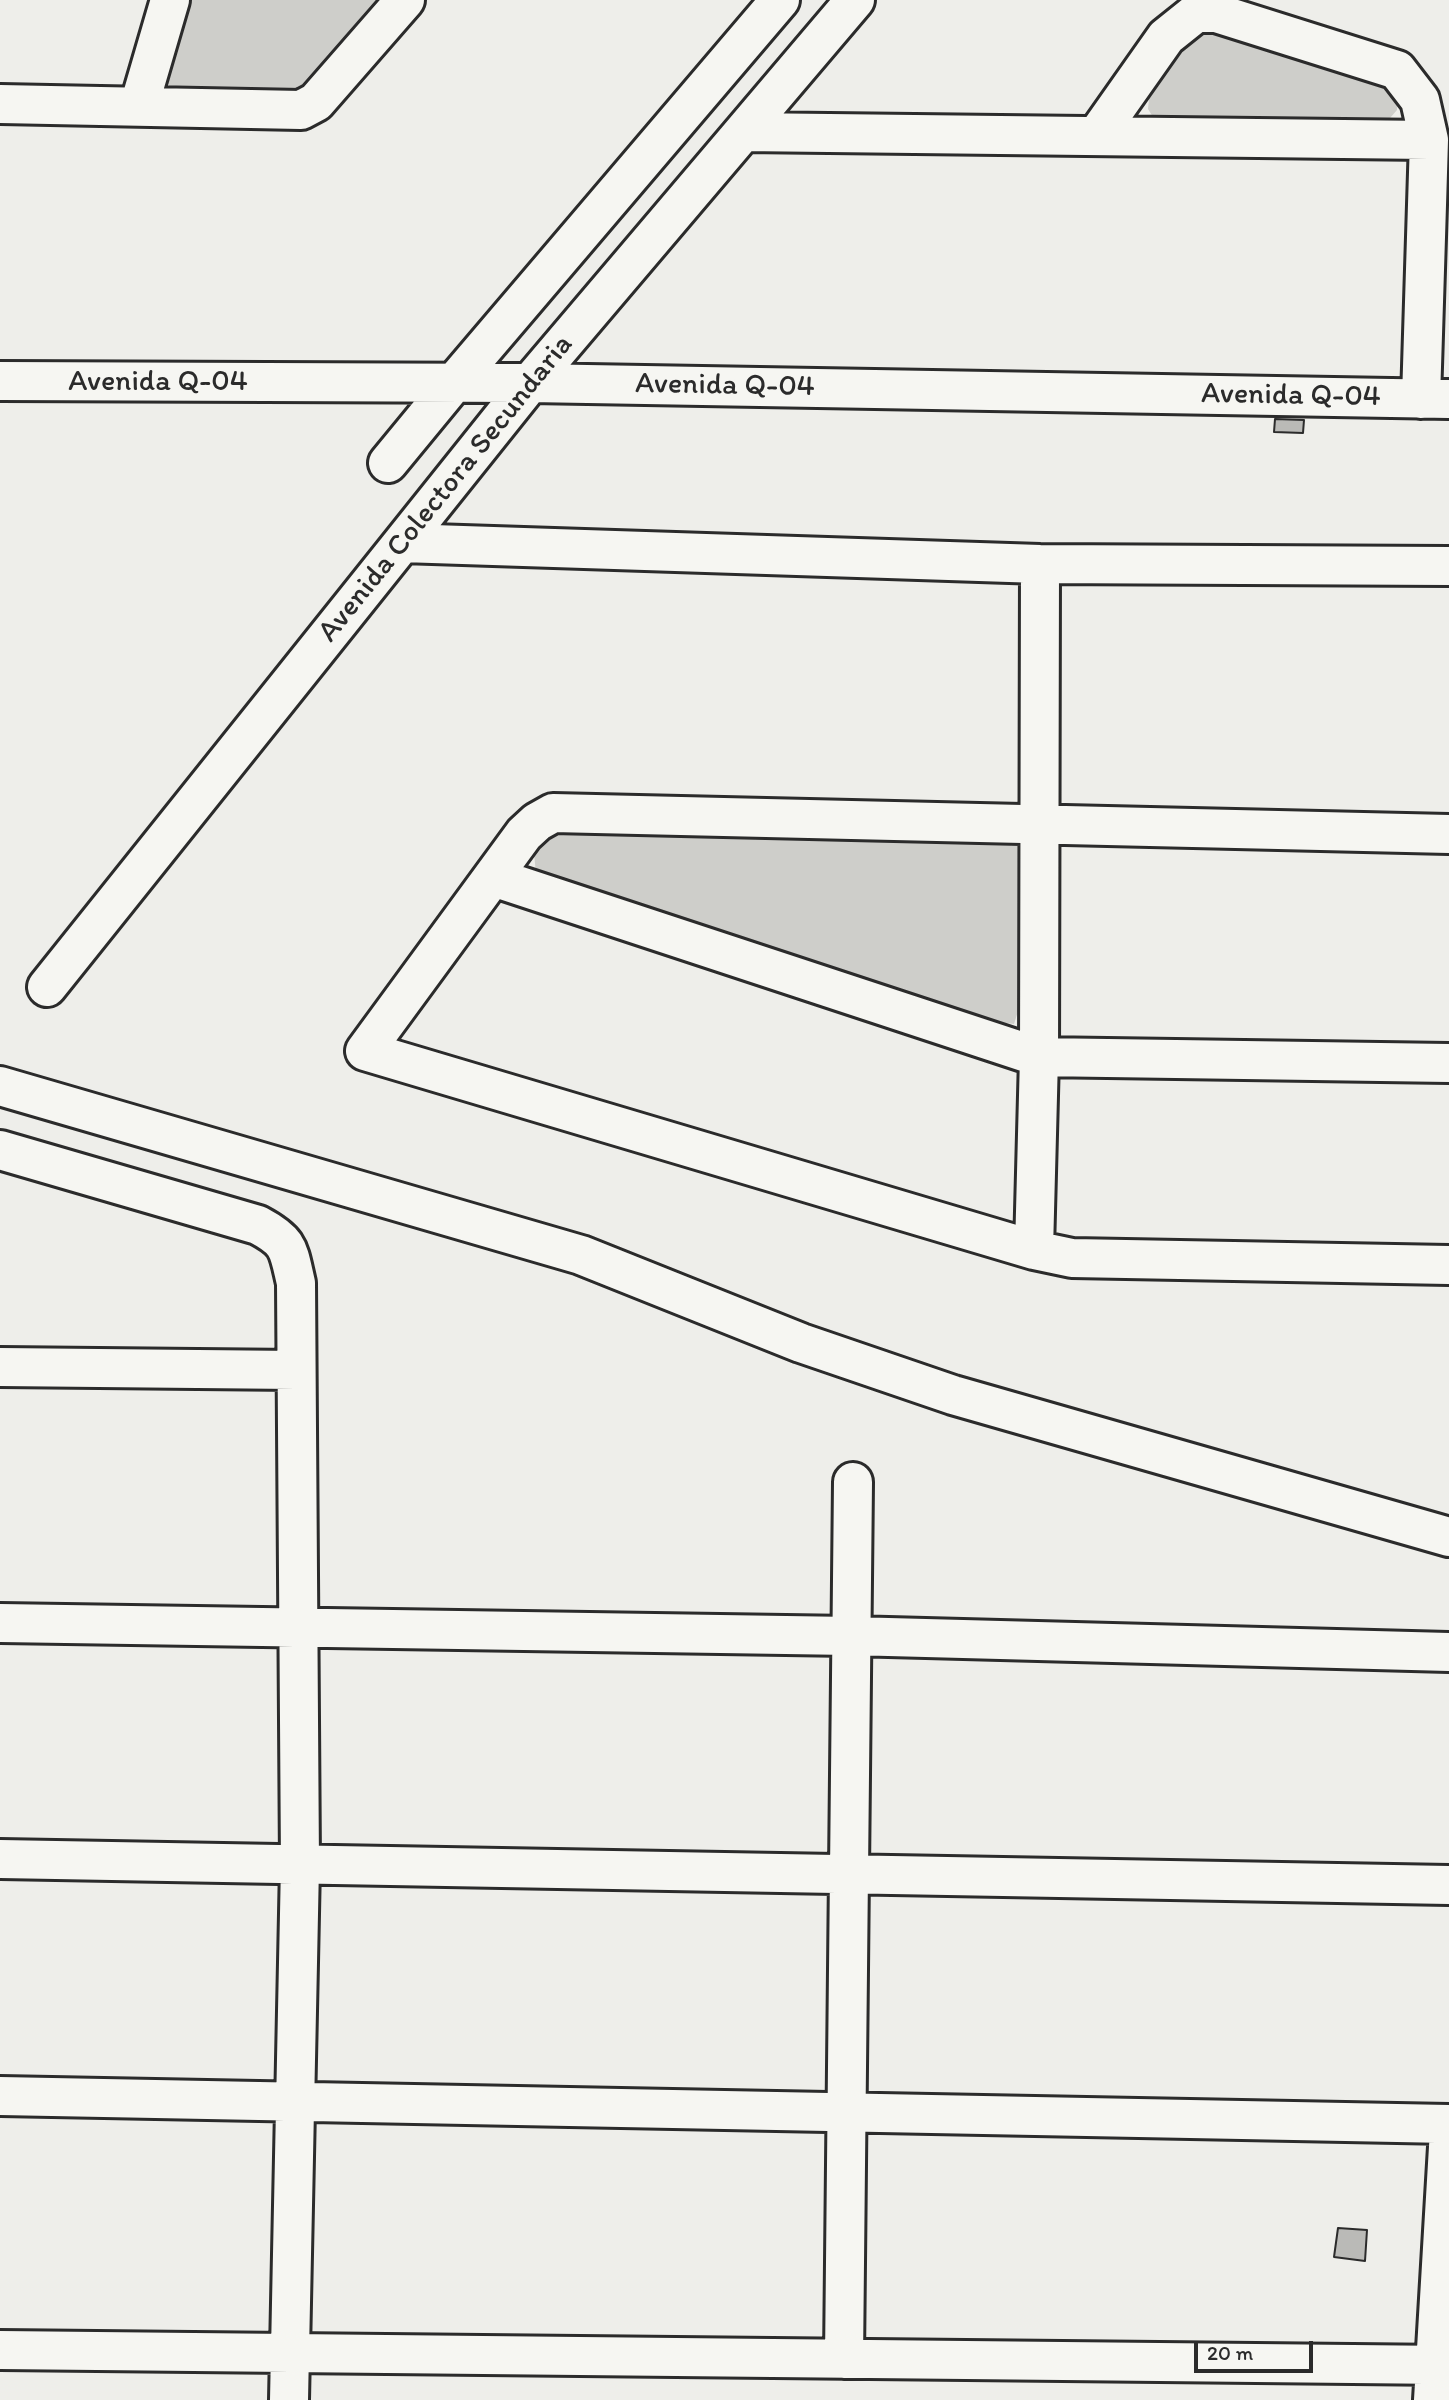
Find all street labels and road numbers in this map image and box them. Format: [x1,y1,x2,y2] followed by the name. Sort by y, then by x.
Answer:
[311,328,581,650] street label: Avenida Colectora Secundaria
[68,364,248,400] street label: Avenida Q-04
[635,366,815,406] street label: Avenida Q-04
[1201,376,1381,416] street label: Avenida Q-04

